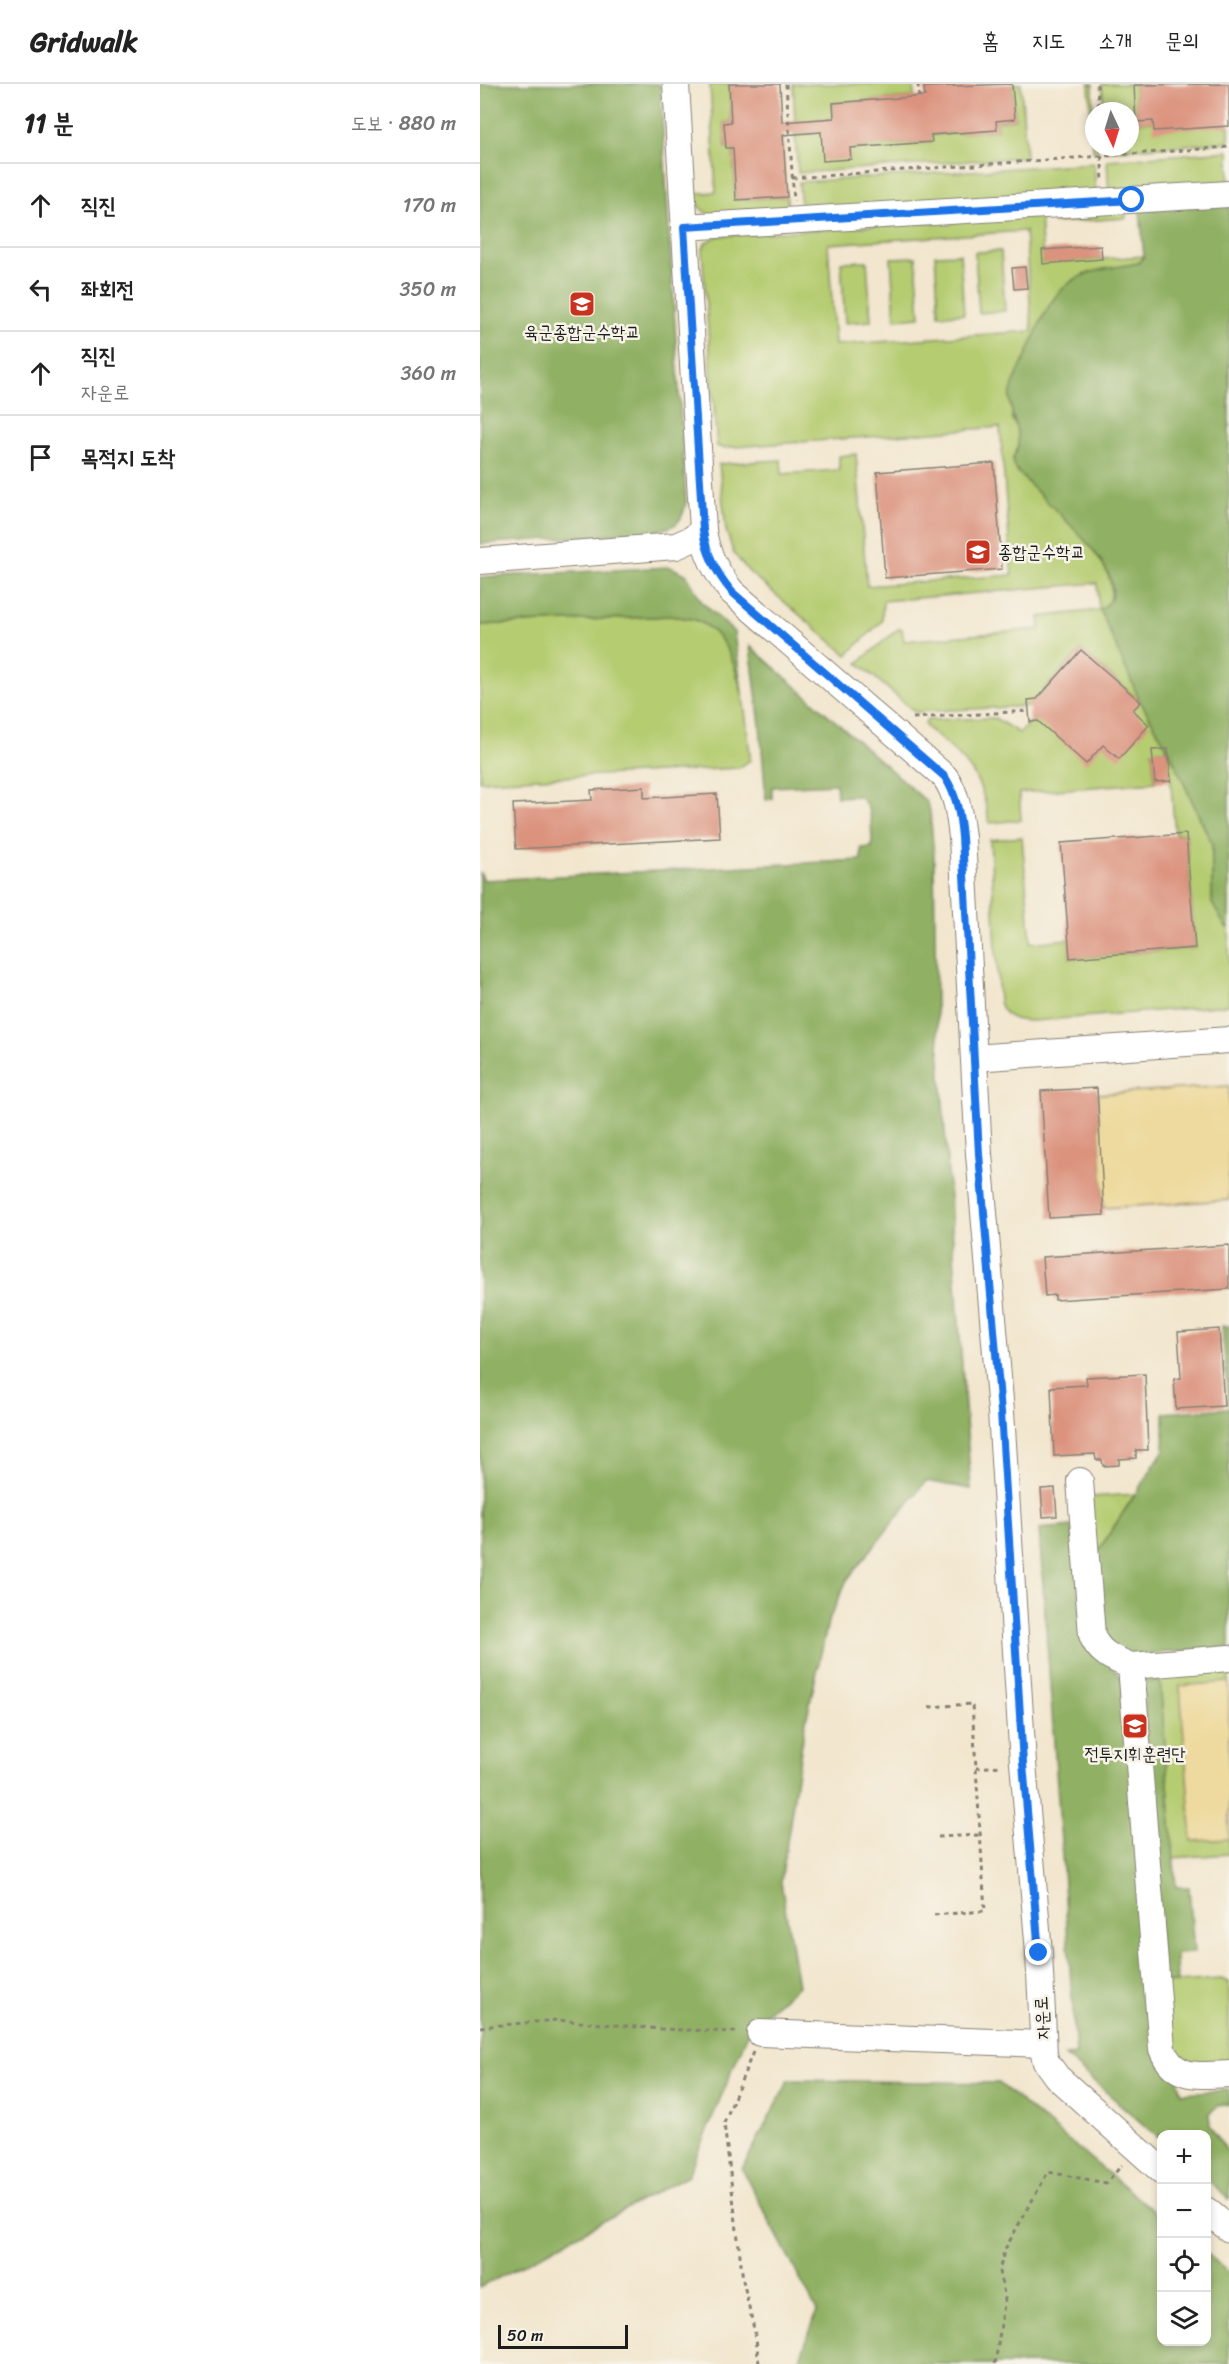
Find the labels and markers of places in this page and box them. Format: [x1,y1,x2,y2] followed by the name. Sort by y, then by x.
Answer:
[567,289,597,319] school or university icon: 육군종합군수학교
[524,316,640,348] place label: 육군종합군수학교
[998,536,1085,568] place label: 종합군수학교
[963,537,993,567] school or university icon: 종합군수학교
[1120,1711,1150,1741] school or university icon: 전투지휘훈련단
[1084,1738,1186,1770] place label: 전투지휘훈련단

